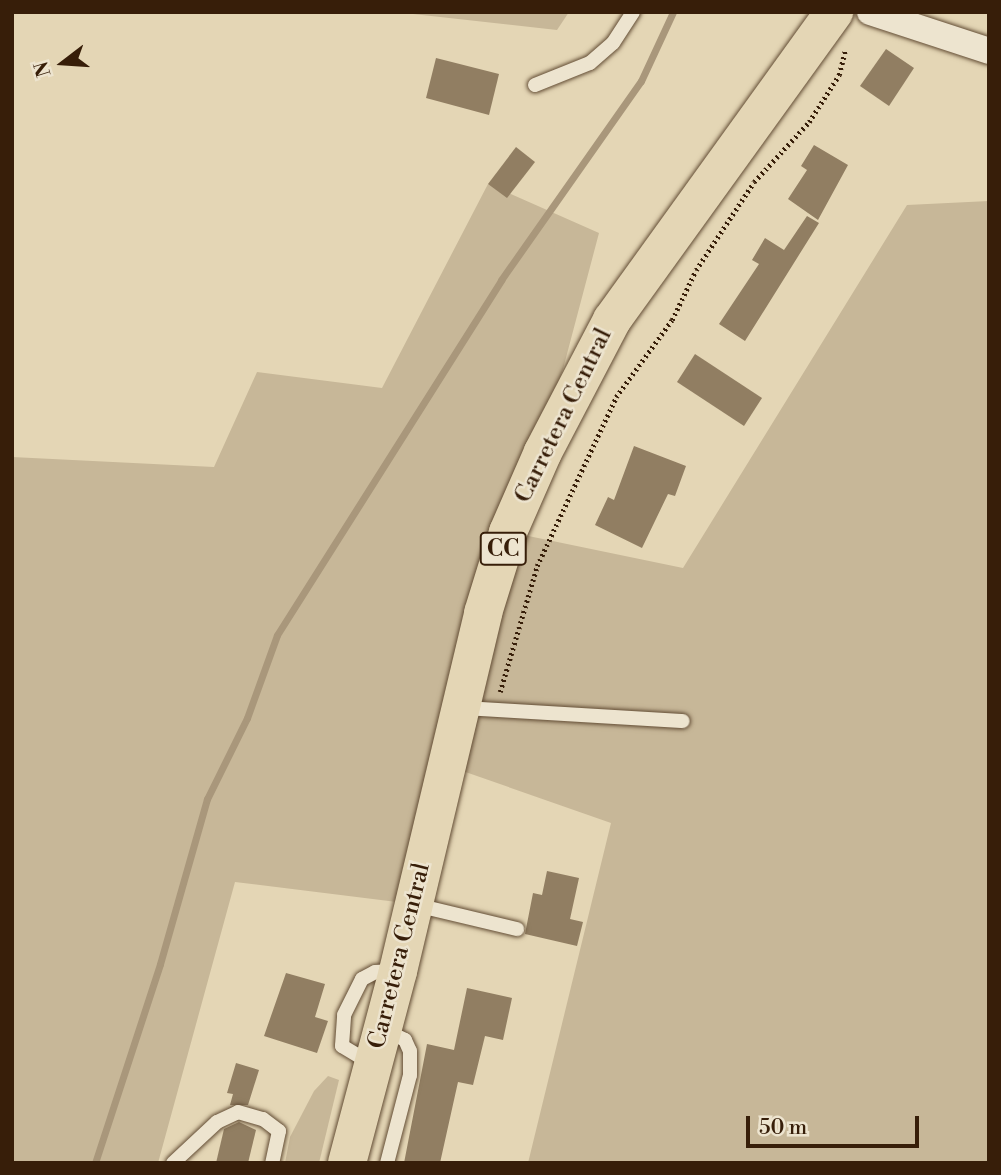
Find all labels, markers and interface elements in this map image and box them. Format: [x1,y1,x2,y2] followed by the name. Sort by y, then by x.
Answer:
[28,28,98,98] north arrow
[29,58,57,80] text: N
[509,324,619,508] street label: Carretera Central
[478,530,528,568] road number: CC
[363,860,437,1052] street label: Carretera Central
[749,1102,922,1146] scale bar
[759,1115,807,1141] text: 50 m

